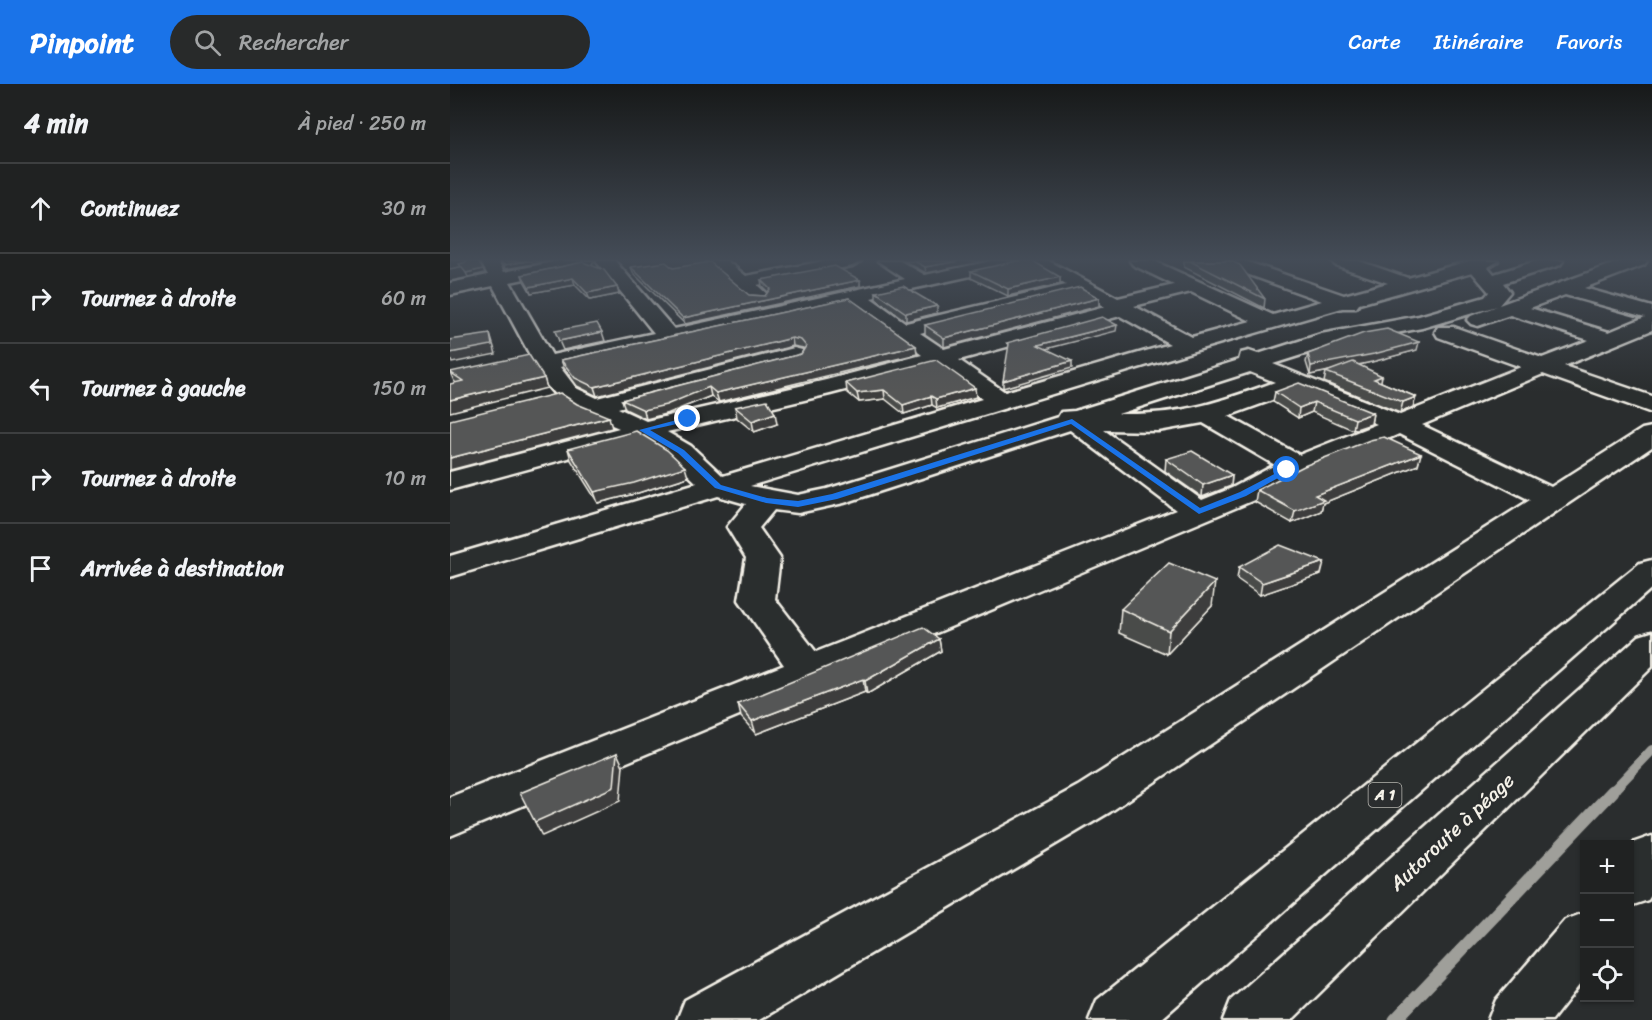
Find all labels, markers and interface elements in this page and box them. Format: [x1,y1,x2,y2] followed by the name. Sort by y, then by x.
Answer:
[170,15,590,69] search box
[30,18,134,67] text: Pinpoint
[239,23,349,62] text: Rechercher
[1349,23,1401,61] text: Carte
[1434,23,1524,61] text: Itinéraire
[1557,23,1622,61] text: Favoris
[191,26,224,59] icon: search
[24,100,88,146] text: 4 min
[298,106,426,141] text: À pied · 250 m
[81,189,179,228] text: Continuez
[382,191,426,226] text: 30 m
[24,192,57,225] icon: ahead
[81,279,236,318] text: Tournez à droite
[381,281,426,316] text: 60 m
[24,282,57,315] icon: right
[81,369,246,408] text: Tournez à gauche
[372,371,426,406] text: 150 m
[24,372,57,405] icon: left
[674,405,700,431] route end
[1273,456,1299,482] route start
[81,459,236,498] text: Tournez à droite
[384,461,426,496] text: 10 m
[24,462,57,495] icon: right
[81,549,284,588] text: Arrivée à destination
[24,552,57,585] icon: arrive
[1380,764,1523,901] street label: Autoroute à péage
[1368,783,1402,807] road number: A 1
[1580,840,1634,1002] map controls
[1580,840,1634,894] button: +
[1580,894,1634,948] button: −
[1580,948,1634,1002] button: locate

